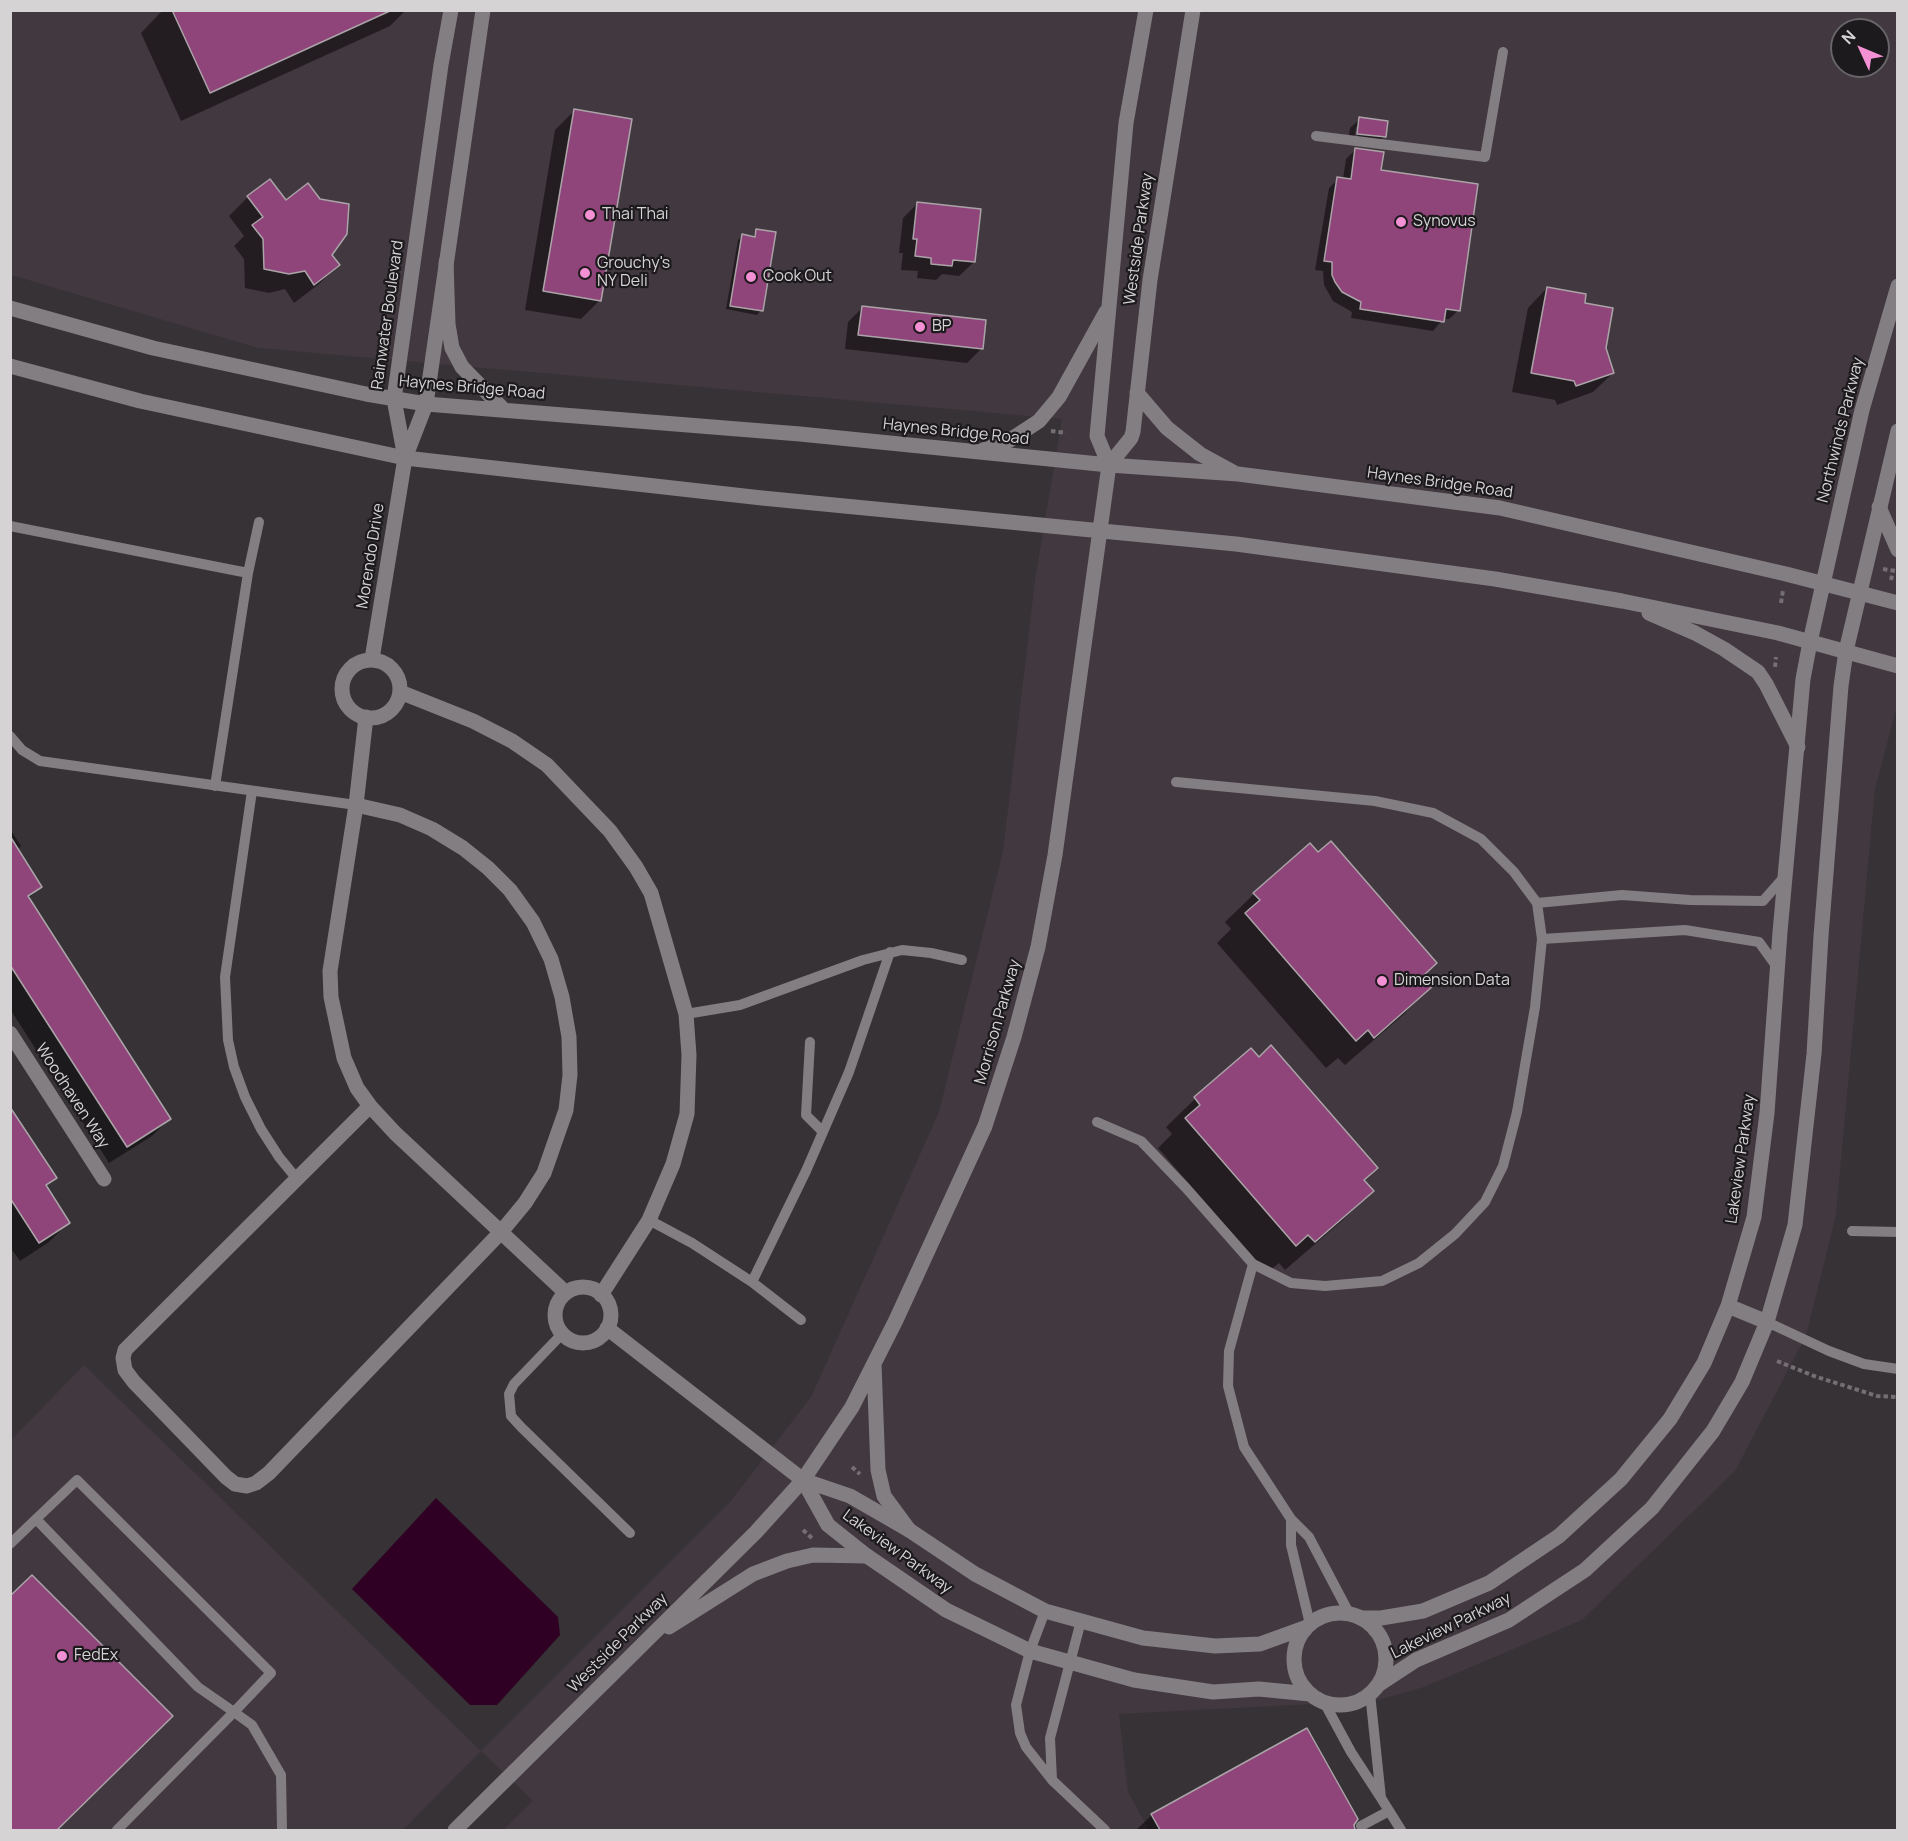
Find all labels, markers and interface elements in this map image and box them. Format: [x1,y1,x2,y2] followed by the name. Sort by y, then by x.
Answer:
[1830,18,1890,78] north arrow
[1837,25,1860,49] text: N
[1120,172,1158,306] street label: Westside Parkway
[602,205,669,225] place label: Thai Thai
[583,208,597,222] marker: Thai Thai
[1413,212,1476,232] place label: Synovus
[1394,215,1408,229] marker: Synovus
[368,239,408,391] street label: Rainwater Boulevard
[597,254,670,292] place label: Grouchy's NY Deli
[578,266,592,280] marker: Grouchy's NY Deli
[763,267,832,287] place label: Cook Out
[744,270,758,284] marker: Cook Out
[932,317,951,337] place label: BP
[913,320,927,334] marker: BP
[1814,355,1868,505] street label: Northwinds Parkway
[398,372,546,404] street label: Haynes Bridge Road
[882,415,1030,449] street label: Haynes Bridge Road
[1366,463,1514,503] street label: Haynes Bridge Road
[353,502,389,610] street label: Morendo Drive
[971,957,1025,1087] street label: Morrison Parkway
[1394,971,1510,991] place label: Dimension Data
[1375,974,1389,988] marker: Dimension Data
[31,1040,113,1152] street label: Woodhaven Way
[1722,1093,1760,1225] street label: Lakeview Parkway
[838,1506,956,1598] street label: Lakeview Parkway
[564,1589,672,1697] street label: Westside Parkway
[1388,1589,1514,1663] street label: Lakeview Parkway
[74,1646,118,1666] place label: FedEx
[55,1649,69,1663] marker: FedEx

